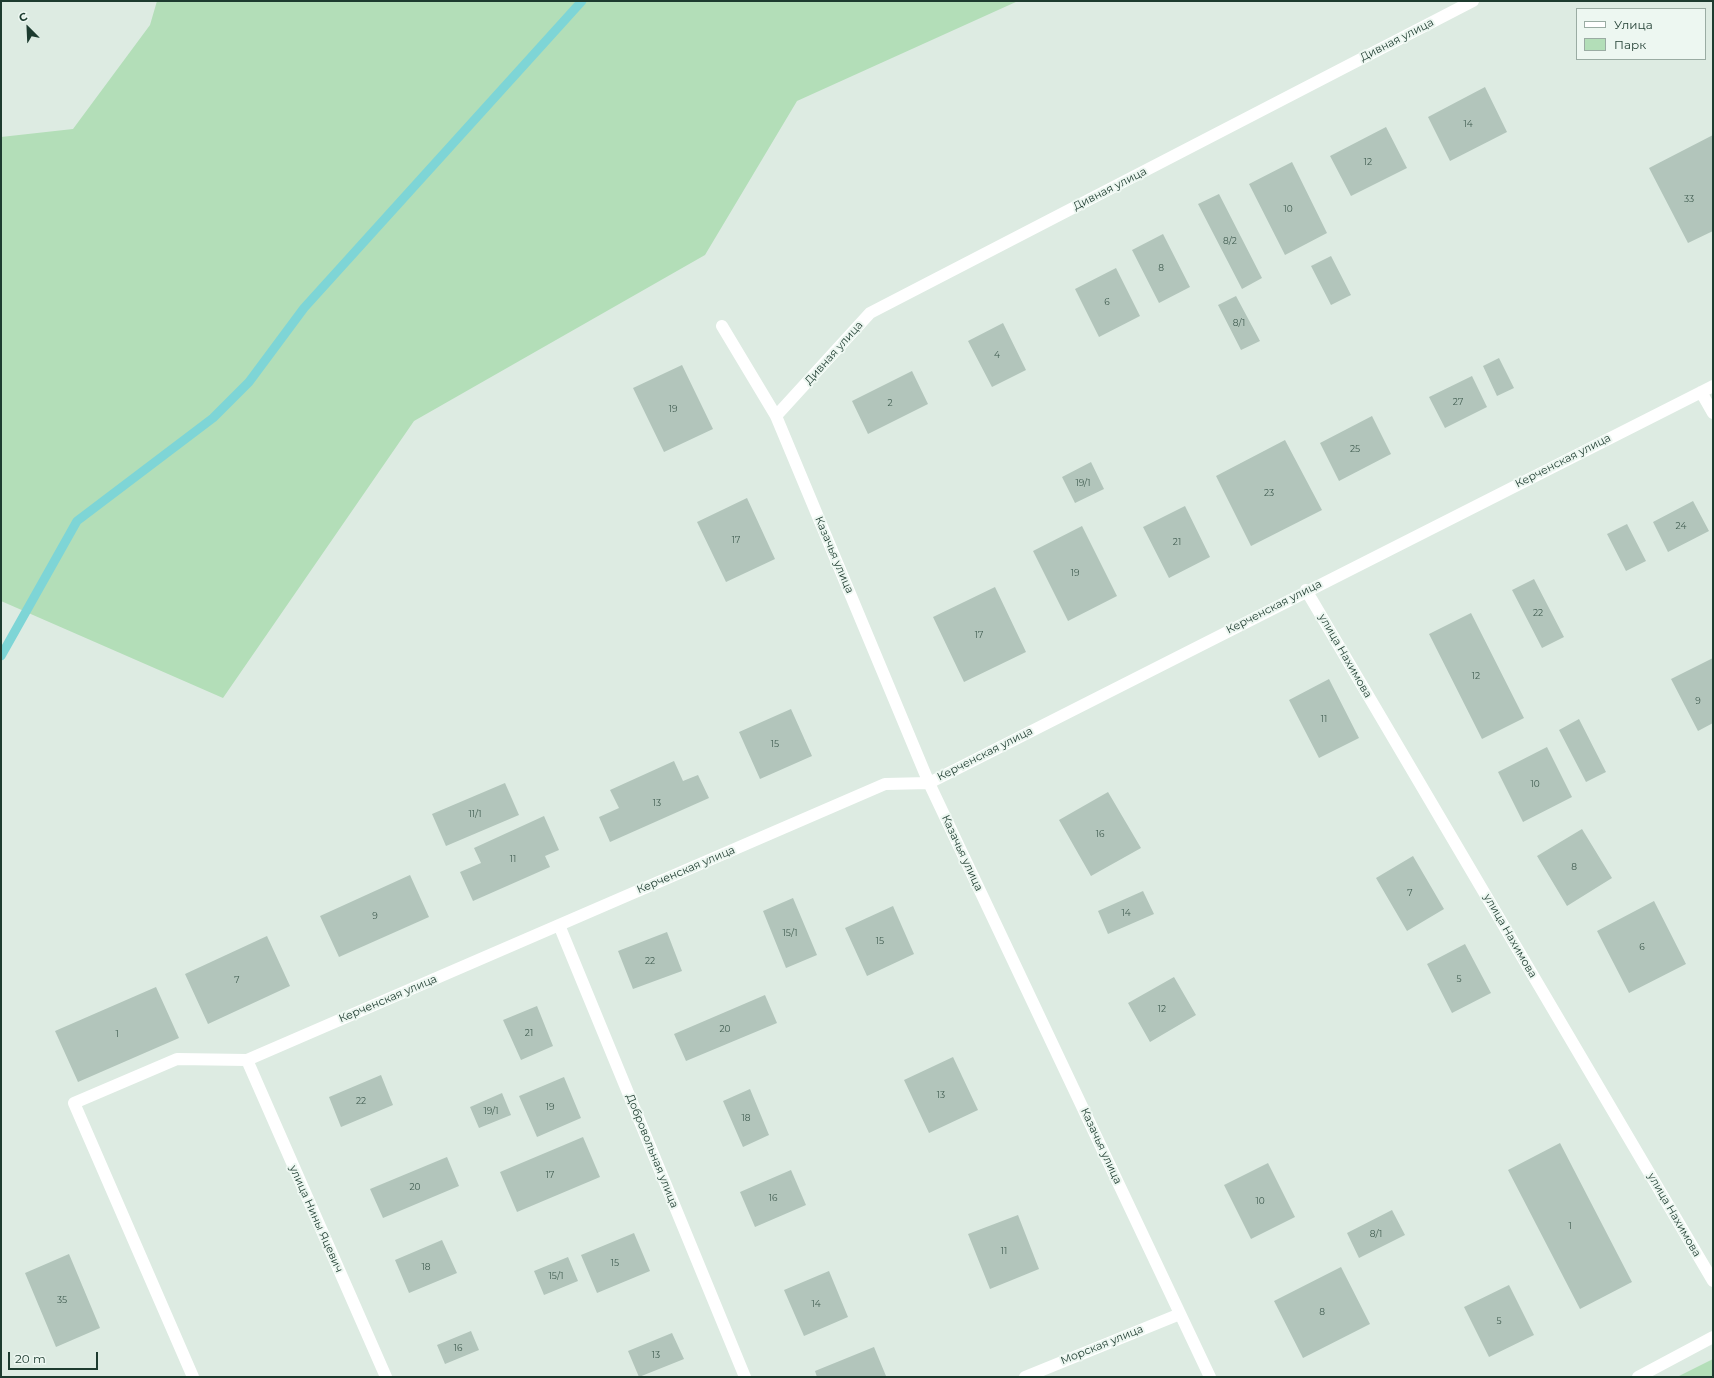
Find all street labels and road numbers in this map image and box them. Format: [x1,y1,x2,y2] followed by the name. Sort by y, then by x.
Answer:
[1358,16,1436,64] street label: Дивная улица
[1071,165,1149,213] street label: Дивная улица
[802,319,866,387] street label: Дивная улица
[1513,431,1613,491] street label: Керченская улица
[812,514,856,596] street label: Казачья улица
[1224,577,1324,637] street label: Керченская улица
[1316,612,1374,700] street label: улица Нахимова
[935,724,1035,784] street label: Керченская улица
[939,813,985,893] street label: Казачья улица
[635,843,737,897] street label: Керченская улица
[1481,892,1539,980] street label: улица Нахимова
[337,972,439,1026] street label: Керченская улица
[623,1092,681,1210] street label: Добровольная улица
[1078,1106,1124,1186] street label: Казачья улица
[286,1163,346,1275] street label: улица Нины Яцевич
[1645,1171,1703,1259] street label: улица Нахимова
[1059,1322,1145,1368] street label: Морская улица

